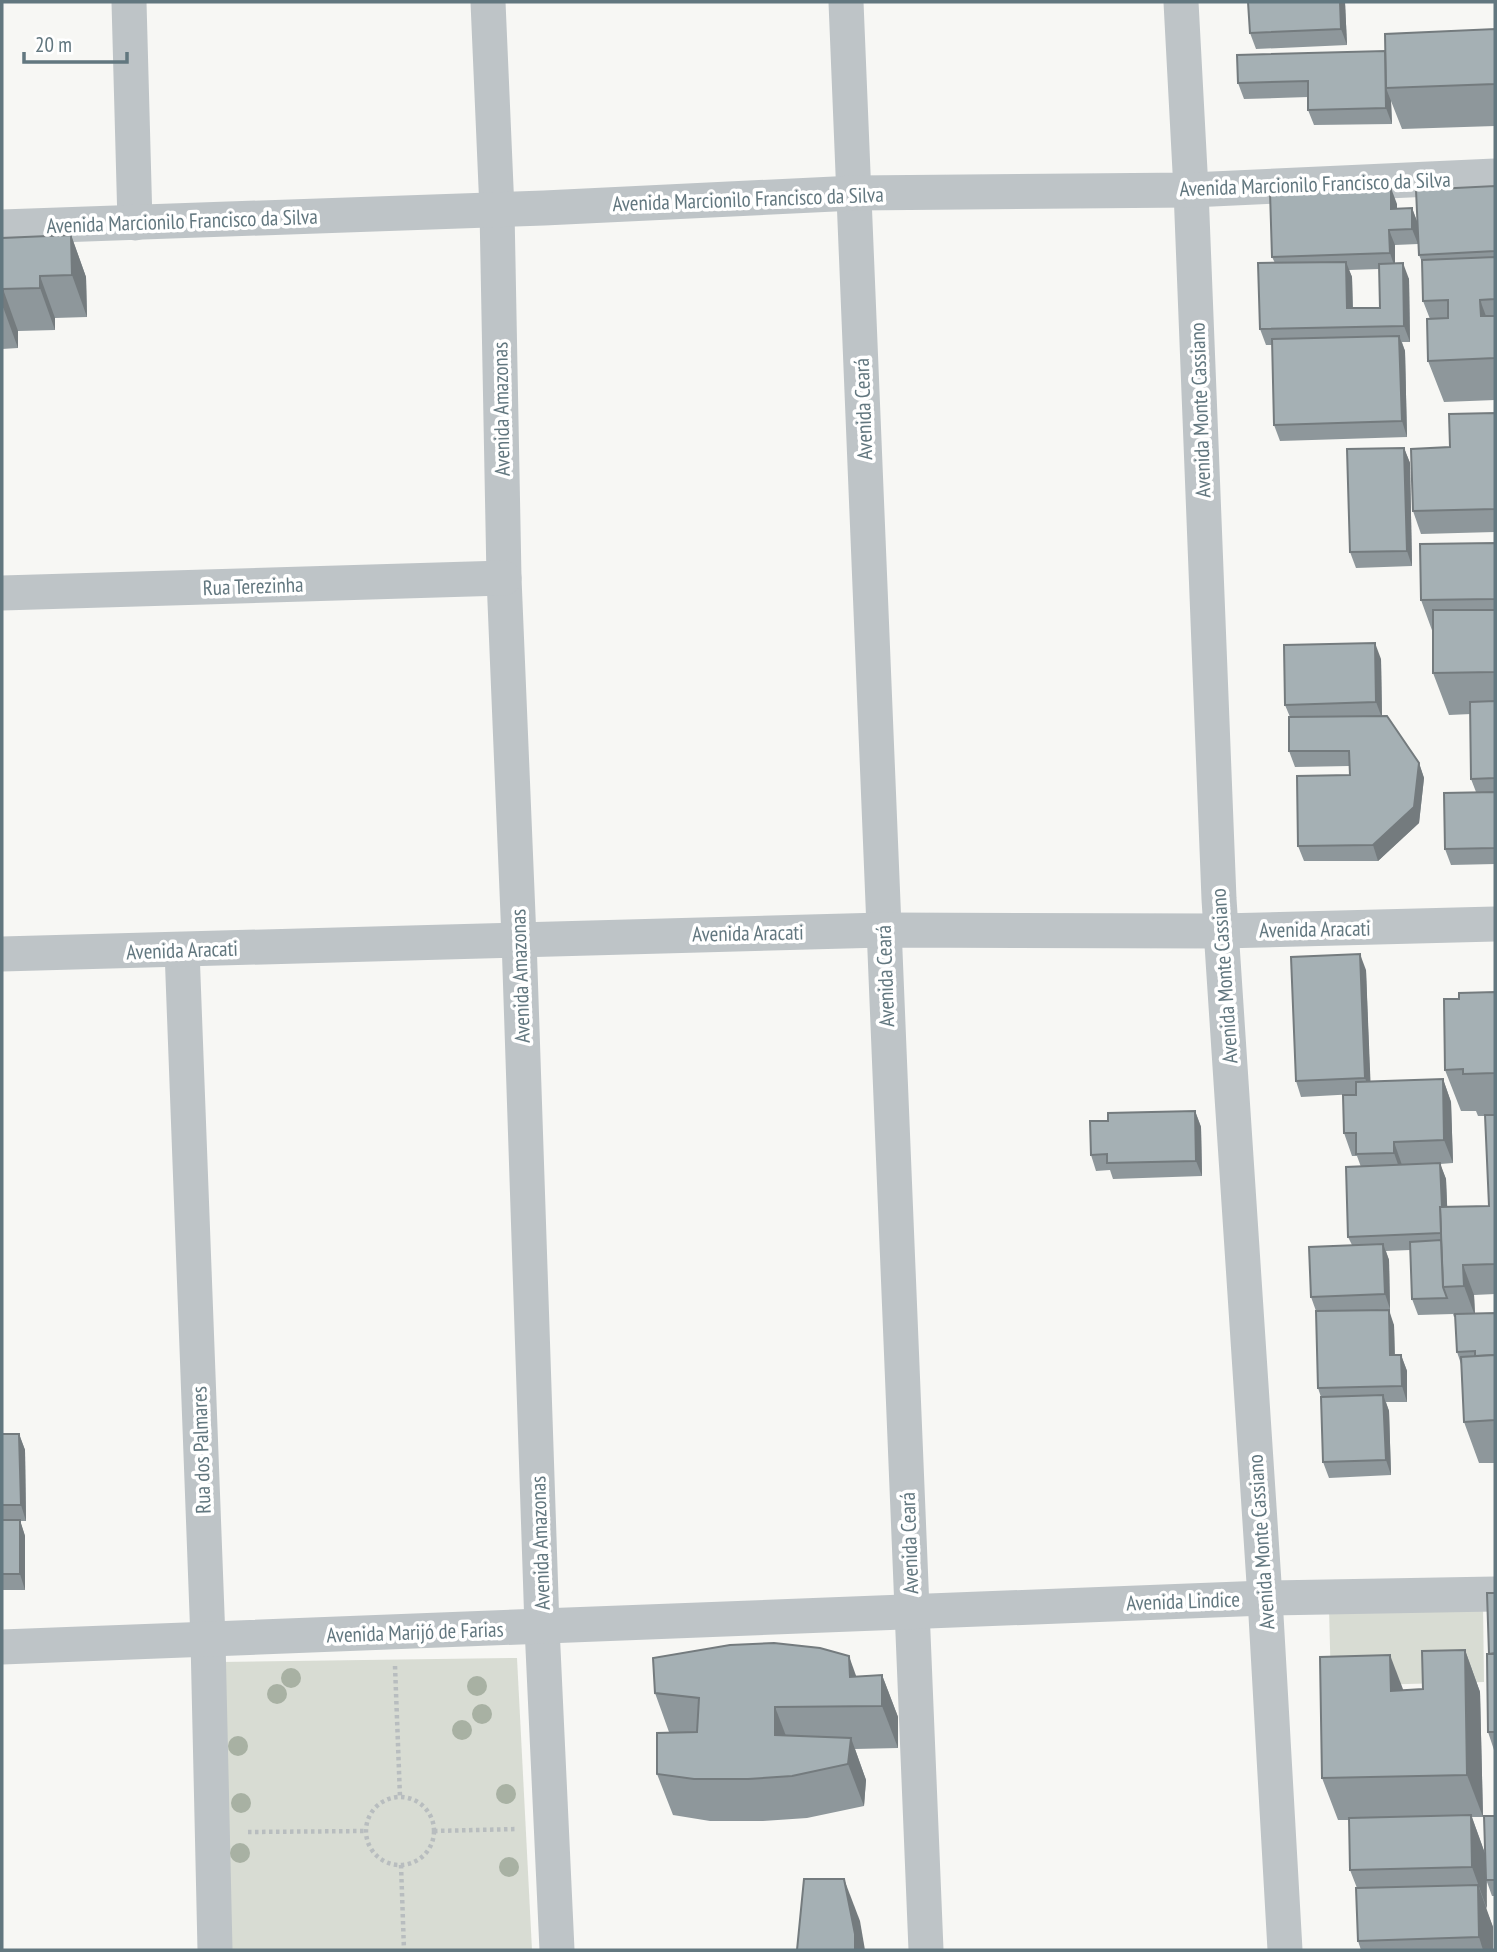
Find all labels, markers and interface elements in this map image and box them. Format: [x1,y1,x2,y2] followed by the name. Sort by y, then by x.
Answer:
[24,21,128,65] scale bar
[35,31,72,58] text: 20 m
[1179,166,1451,202] street label: Avenida Marcionilo Francisco da Silva
[612,181,884,217] street label: Avenida Marcionilo Francisco da Silva
[46,203,318,239] street label: Avenida Marcionilo Francisco da Silva
[1183,322,1217,498] street label: Avenida Monte Cassiano
[486,342,516,476] street label: Avenida Amazonas
[848,358,878,460] street label: Avenida Ceará
[202,571,304,601] street label: Rua Terezinha
[1204,888,1244,1064] street label: Avenida Monte Cassiano
[504,908,536,1044] street label: Avenida Amazonas
[1259,915,1371,943] street label: Avenida Aracati
[692,919,804,947] street label: Avenida Aracati
[870,925,900,1027] street label: Avenida Ceará
[126,935,238,965] street label: Avenida Aracati
[185,1386,217,1514] street label: Rua dos Palmares
[1241,1454,1281,1630] street label: Avenida Monte Cassiano
[524,1475,556,1611] street label: Avenida Amazonas
[894,1492,924,1594] street label: Avenida Ceará
[1126,1586,1240,1616] street label: Avenida Lindice
[326,1615,504,1649] street label: Avenida Marijó de Farias

